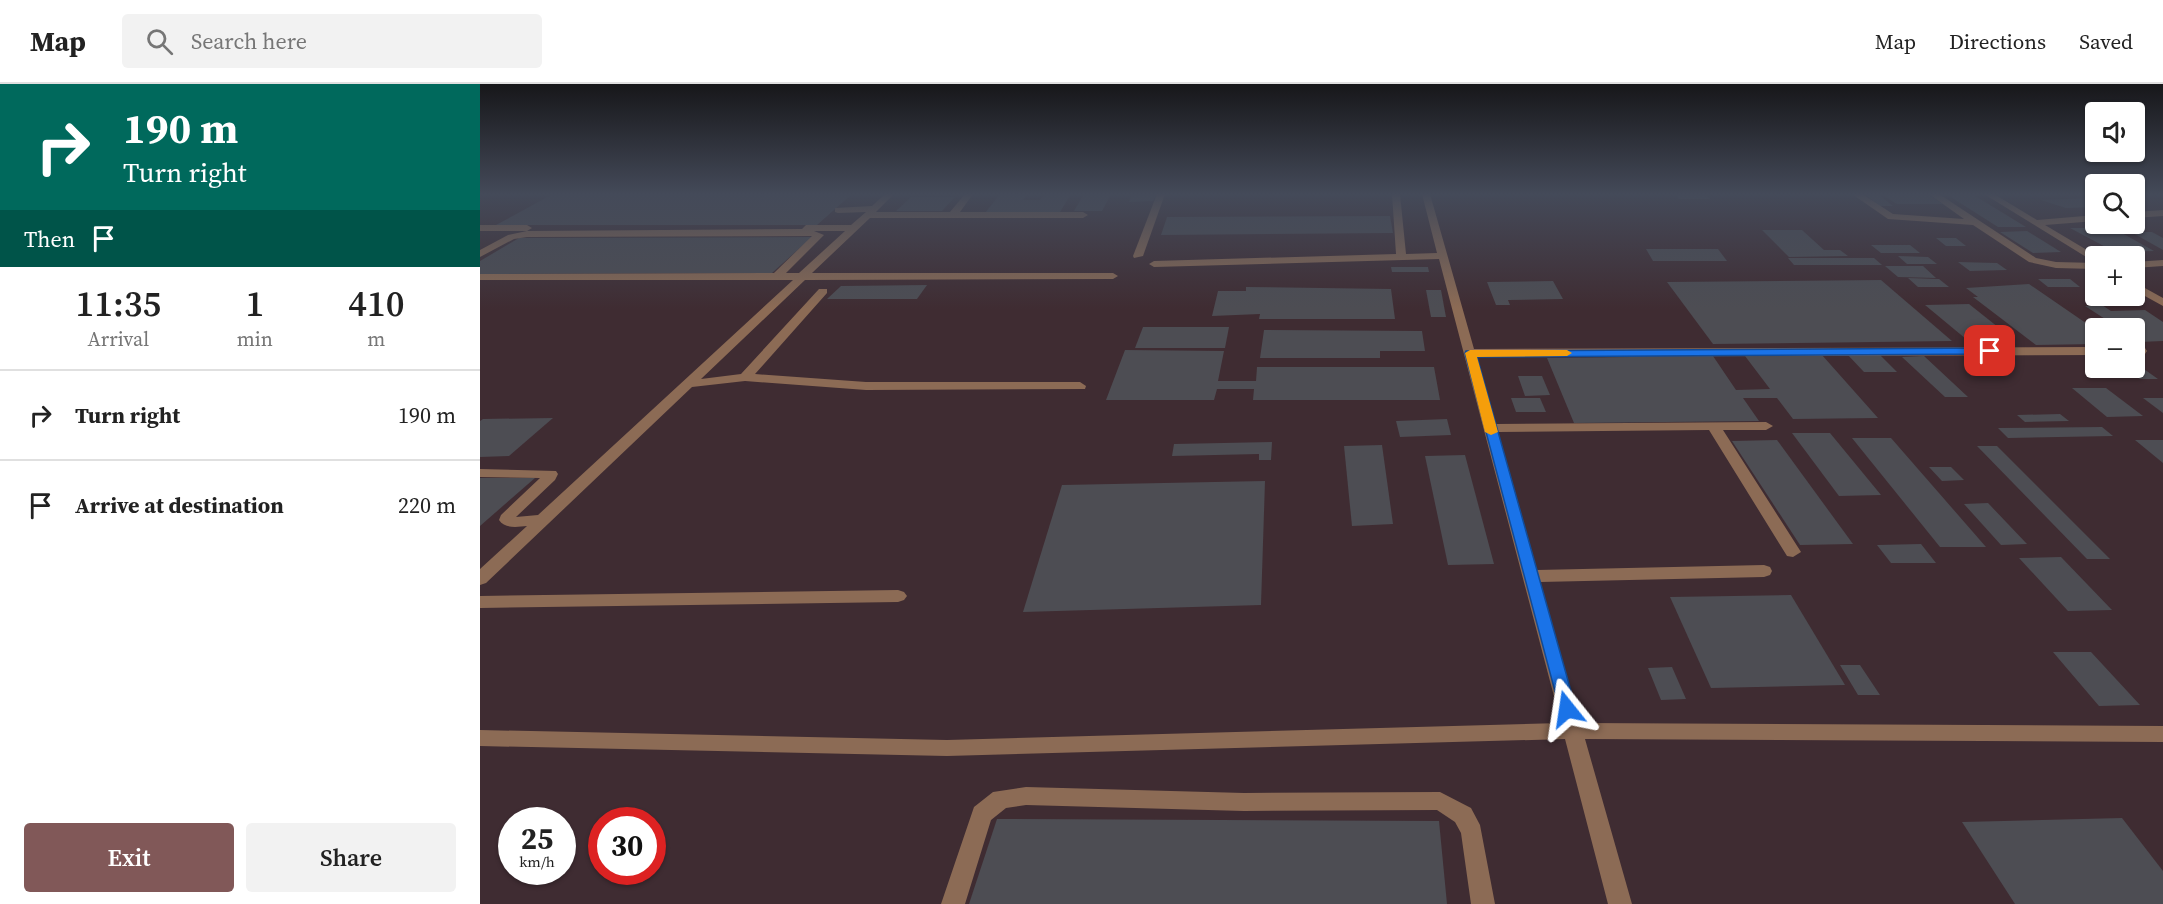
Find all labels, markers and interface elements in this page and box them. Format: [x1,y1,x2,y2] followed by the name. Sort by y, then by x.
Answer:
[122,14,542,68] search box
[30,22,86,60] text: Map
[143,25,176,58] icon: search
[191,26,307,56] text: Search here
[1875,27,1916,56] text: Map
[1949,27,2046,56] text: Directions
[2079,27,2133,56] text: Saved
[123,99,238,157] text: 190 m
[2085,102,2145,378] map controls
[2085,102,2145,162] button: sound
[24,108,102,186] icon: right
[123,154,247,191] text: Turn right
[2085,174,2145,234] button: search
[87,222,120,255] icon: arrive
[24,224,75,254] text: Then
[2085,246,2145,306] button: +
[76,279,161,328] text: 11:35
[245,279,264,328] text: 1
[348,279,404,328] text: 410
[2085,318,2145,378] button: −
[87,325,149,353] text: Arrival
[237,325,273,353] text: min
[367,325,385,353] text: m
[1964,325,2015,376] pin
[1973,334,2006,367] icon: arrive
[24,399,57,432] icon: right
[75,400,180,430] text: Turn right
[398,400,456,430] text: 190 m
[24,489,57,522] icon: arrive
[75,490,284,520] text: Arrive at destination
[398,490,456,520] text: 220 m
[1535,677,1599,741] position arrow
[588,807,666,885] speed limit sign: 30
[521,818,553,859] text: 25
[24,823,234,892] button: Exit
[246,823,456,892] button: Share
[519,851,555,872] text: km/h

